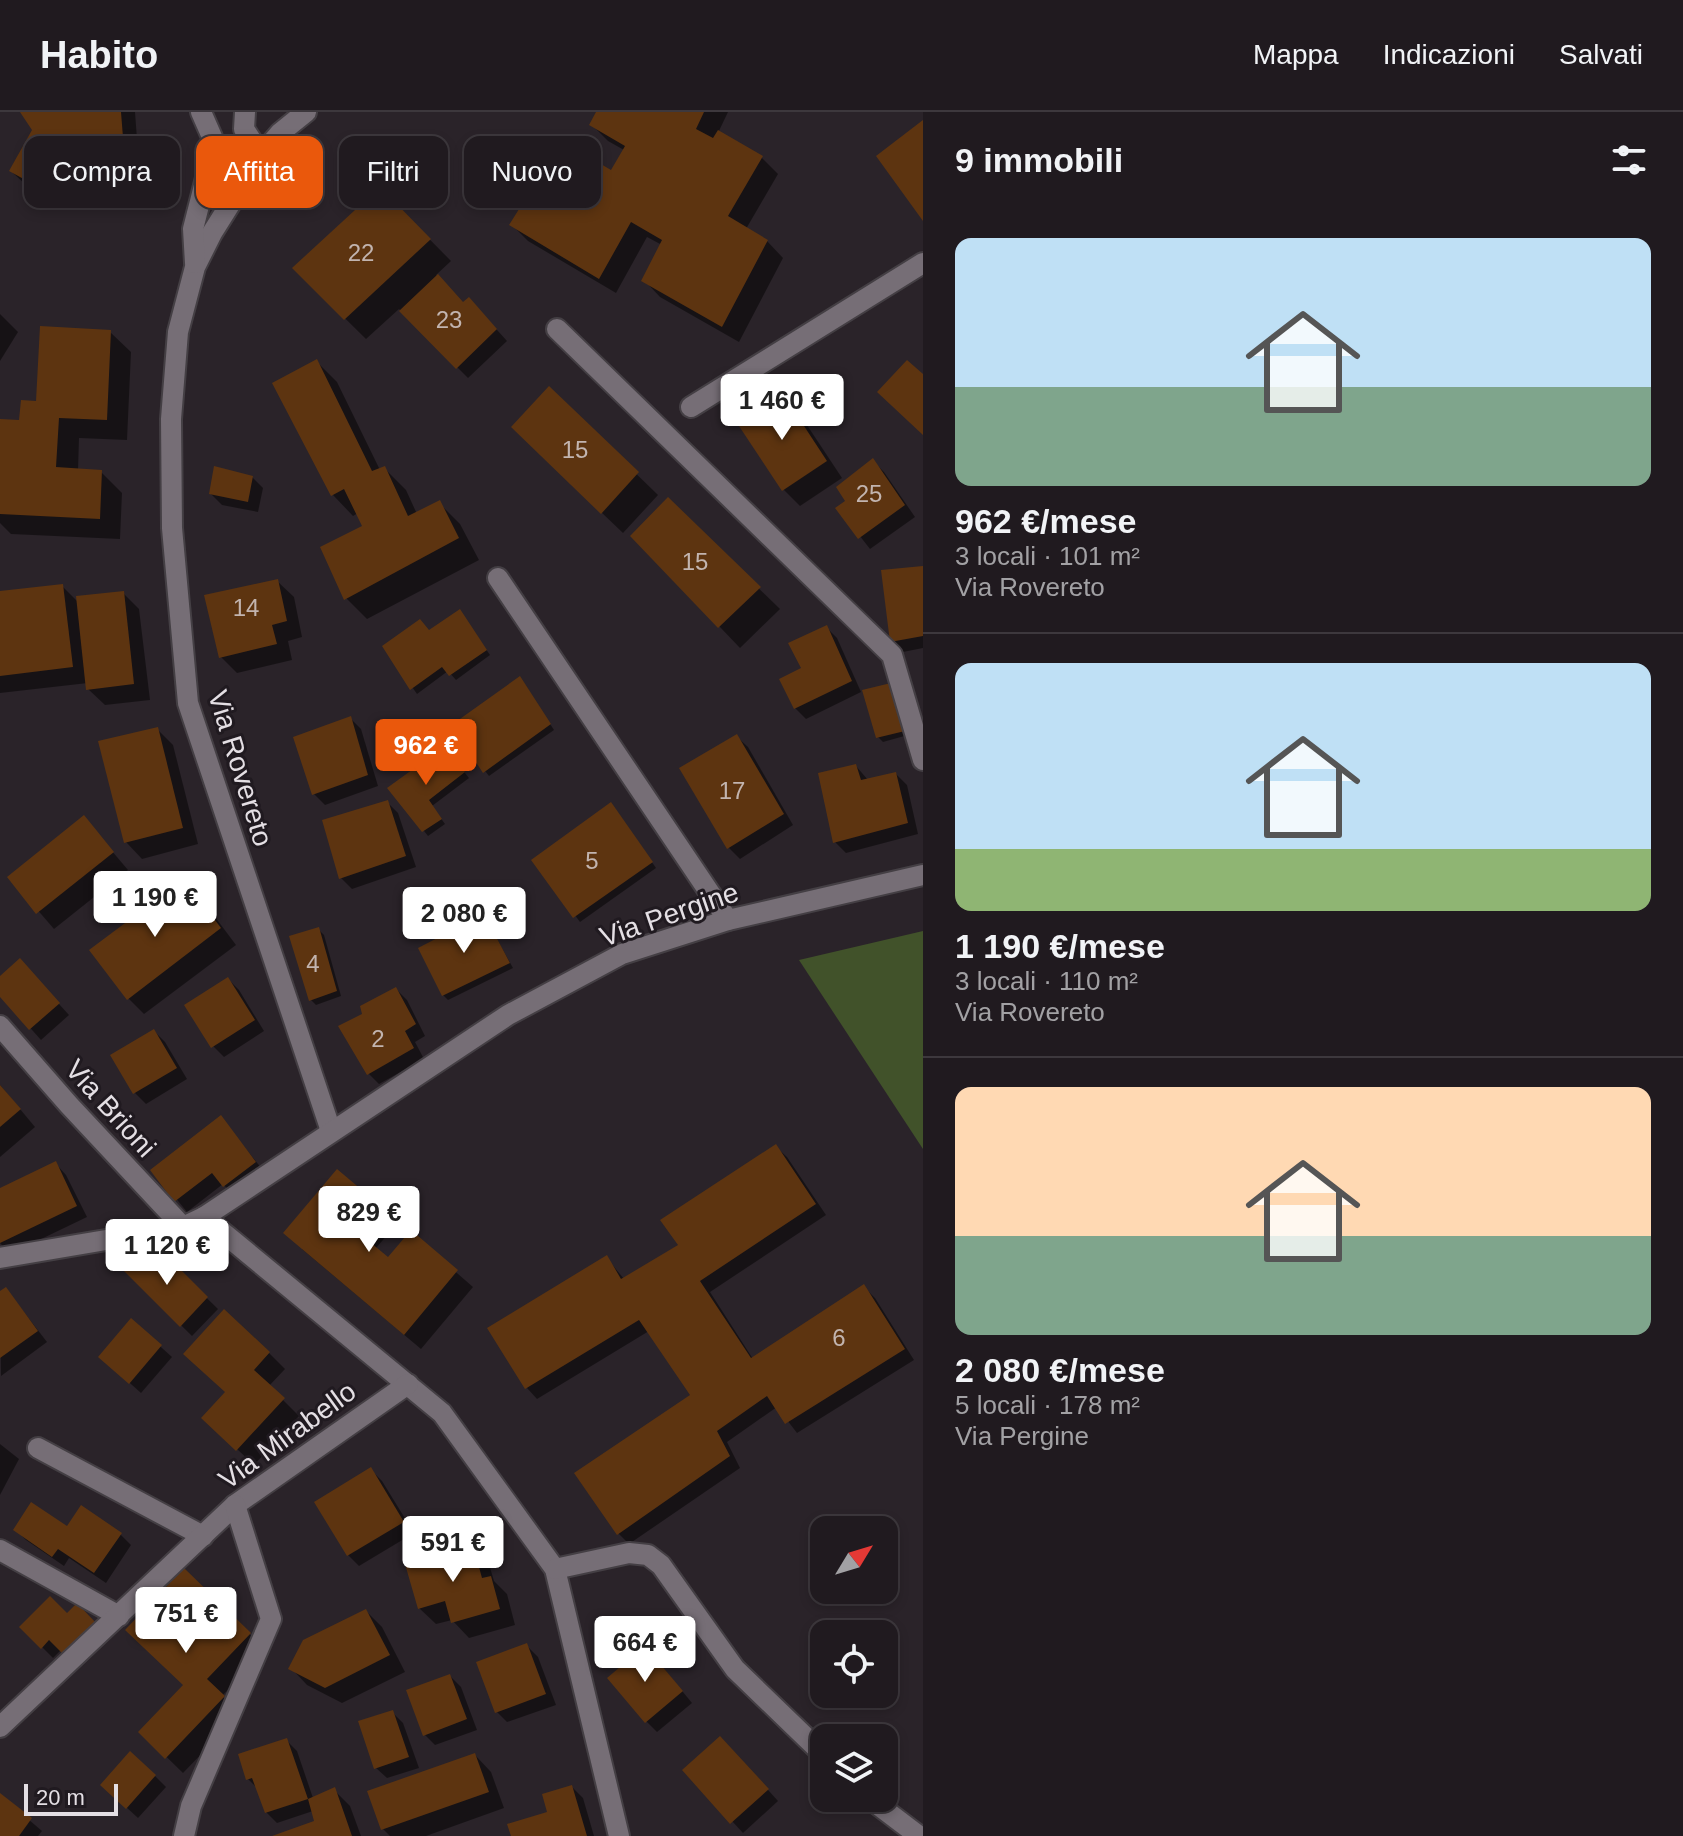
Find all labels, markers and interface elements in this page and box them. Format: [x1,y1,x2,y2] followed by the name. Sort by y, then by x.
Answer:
[40,34,158,76] text: Habito
[1253,39,1339,70] text: Mappa
[1383,39,1515,70] text: Indicazioni
[1559,39,1643,70] text: Salvati
[24,136,180,208] chip: Compra
[196,136,323,208] chip: Affitta
[339,136,448,208] chip: Filtri
[464,136,601,208] chip: Nuovo
[1607,138,1651,182] icon: filters
[955,141,1123,179] text: 9 immobili
[348,239,374,266] house number: 22
[1231,290,1375,434] icon: home
[436,306,462,333] house number: 23
[708,374,856,442] pin: 1 460 €
[739,385,825,415] text: 1 460 €
[562,436,588,463] house number: 15
[856,480,882,507] house number: 25
[955,502,1137,540] text: 962 €/mese
[955,541,1140,571] text: 3 locali · 101 m²
[682,548,708,575] house number: 15
[955,572,1105,602] text: Via Rovereto
[233,594,259,621] house number: 14
[202,686,279,850] street label: Via Rovereto
[1231,715,1375,859] icon: home
[370,719,482,787] pin: 962 €
[393,730,459,760] text: 962 €
[719,777,745,804] house number: 17
[585,847,599,874] house number: 5
[81,871,229,939] pin: 1 190 €
[596,876,742,953] street label: Via Pergine
[112,882,198,912] text: 1 190 €
[390,887,538,955] pin: 2 080 €
[421,898,507,928] text: 2 080 €
[955,927,1165,965] text: 1 190 €/mese
[306,950,320,977] house number: 4
[955,966,1138,996] text: 3 locali · 110 m²
[955,997,1105,1027] text: Via Rovereto
[371,1025,385,1052] house number: 2
[59,1054,162,1163] street label: Via Brioni
[1231,1139,1375,1283] icon: home
[313,1186,425,1254] pin: 829 €
[336,1197,402,1227] text: 829 €
[93,1219,241,1287] pin: 1 120 €
[124,1230,210,1260] text: 1 120 €
[832,1324,846,1351] house number: 6
[955,1351,1165,1389] text: 2 080 €/mese
[213,1375,362,1495] street label: Via Mirabello
[955,1390,1140,1420] text: 5 locali · 178 m²
[955,1421,1089,1451] text: Via Pergine
[397,1516,509,1584] pin: 591 €
[810,1516,898,1604] north arrow
[810,1516,898,1812] map controls
[420,1527,486,1557] text: 591 €
[130,1587,242,1655] pin: 751 €
[153,1598,219,1628] text: 751 €
[589,1616,701,1684] pin: 664 €
[810,1620,898,1708] button: locate
[612,1627,678,1657] text: 664 €
[810,1724,898,1812] button: layers
[24,1780,118,1816] scale bar
[36,1785,85,1810] text: 20 m

